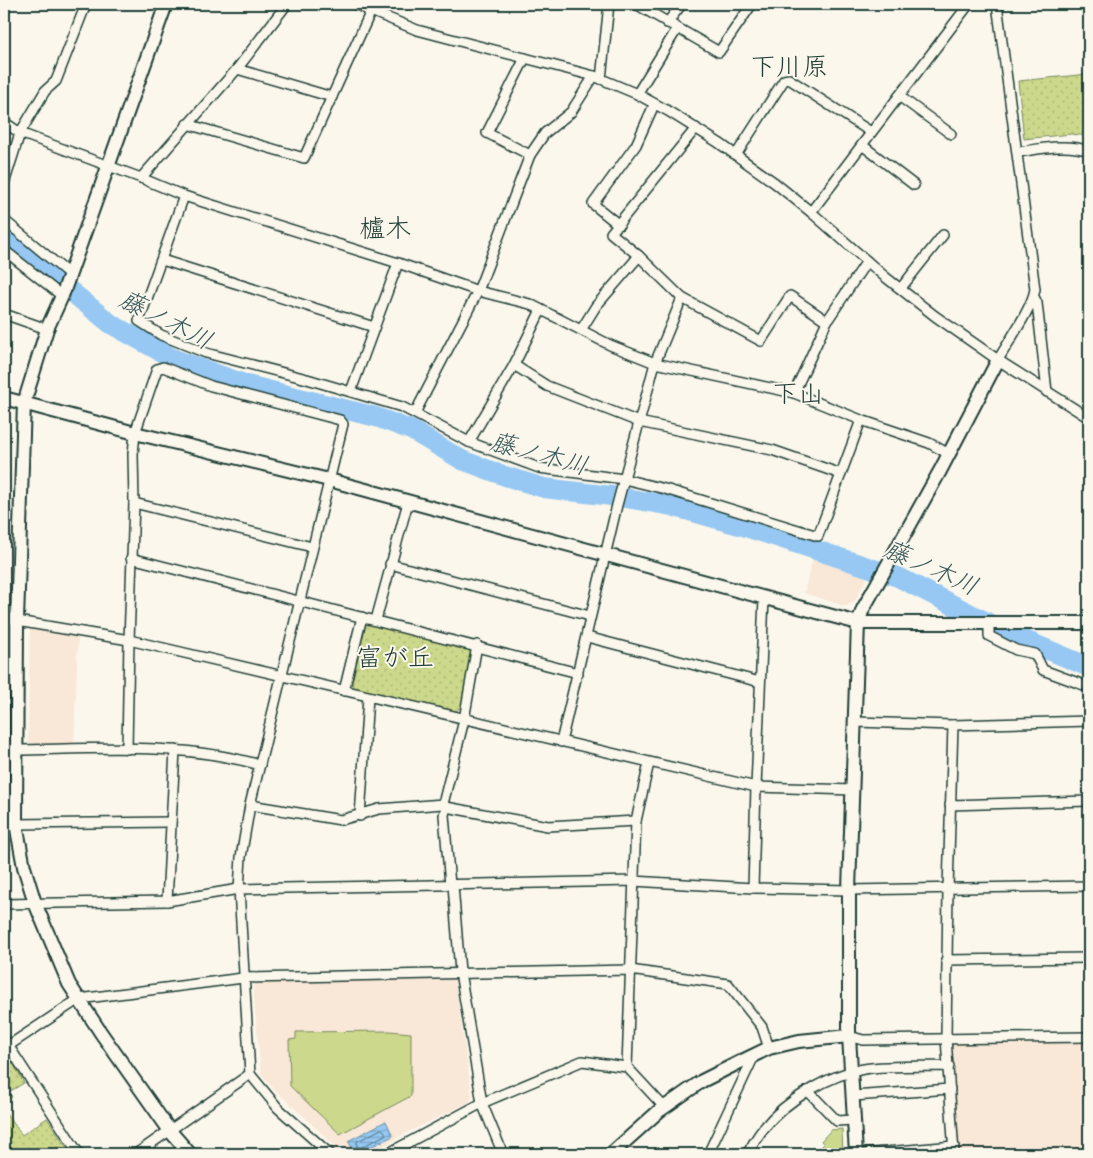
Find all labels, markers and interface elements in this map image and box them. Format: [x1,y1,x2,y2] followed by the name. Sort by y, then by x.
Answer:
[750,50,828,83] district label: 下川原
[359,212,411,245] district label: 櫨木
[114,283,218,357] water label: 藤ノ木川
[772,377,824,410] district label: 下山
[487,426,591,482] water label: 藤ノ木川
[879,533,983,603] water label: 藤ノ木川
[356,641,434,674] district label: 富が丘

